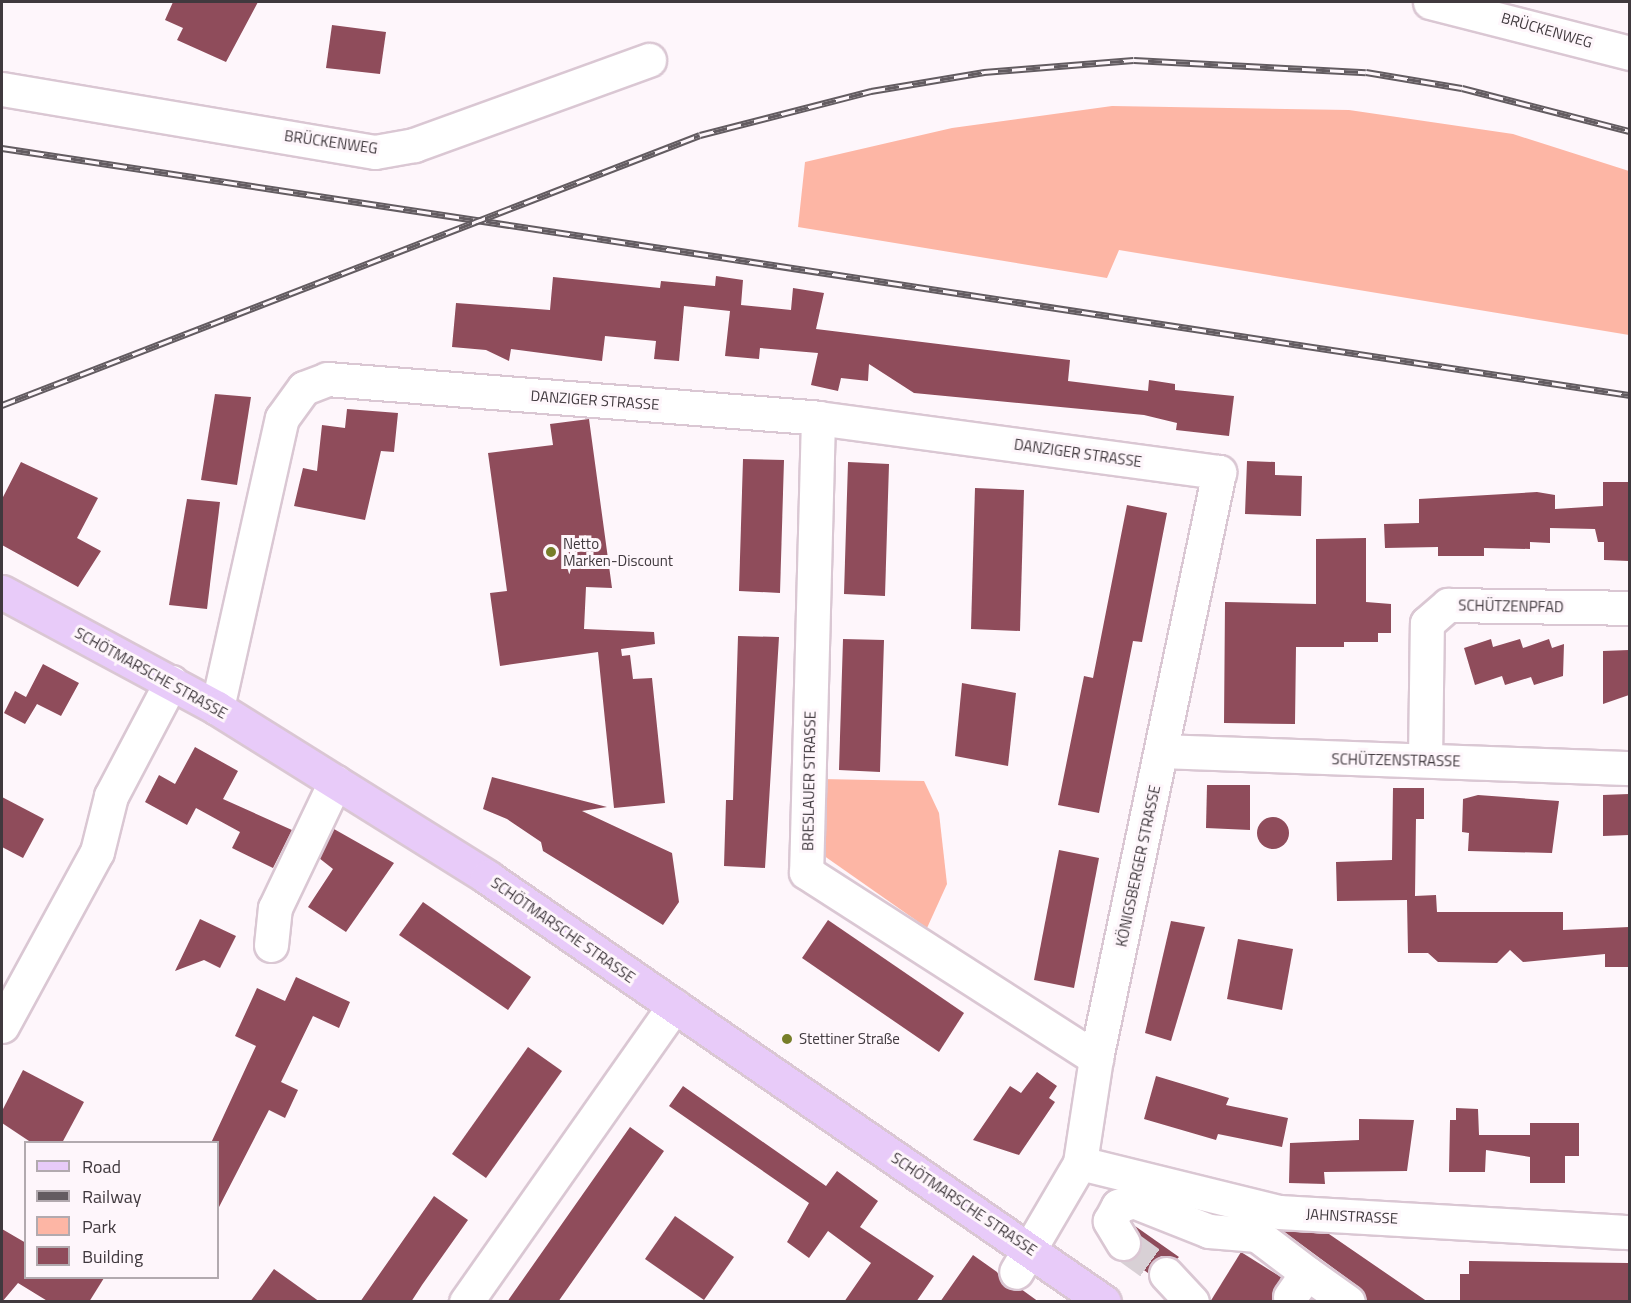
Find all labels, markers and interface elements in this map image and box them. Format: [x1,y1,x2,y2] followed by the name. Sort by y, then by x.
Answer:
[1499,8,1595,52] street label: BRÜCKENWEG
[283,127,379,157] street label: BRÜCKENWEG
[530,387,660,413] street label: DANZIGER STRASSE
[1013,435,1143,471] street label: DANZIGER STRASSE
[563,534,673,569] place label: Netto Marken-Discount
[544,545,558,559] marker: Netto Marken-Discount
[1458,596,1564,616] street label: SCHÜTZENPFAD
[72,624,230,722] street label: SCHÖTMARSCHE STRASSE
[799,711,819,851] street label: BRESLAUER STRASSE
[1331,750,1461,770] street label: SCHÜTZENSTRASSE
[1112,784,1164,948] street label: KÖNIGSBERGER STRASSE
[488,874,638,986] street label: SCHÖTMARSCHE STRASSE
[799,1030,900,1048] place label: Stettiner Straße
[780,1032,794,1046] marker: Stettiner Straße
[24,1141,219,1279] legend
[888,1149,1040,1259] street label: SCHÖTMARSCHE STRASSE
[82,1153,121,1180] text: Road
[82,1183,141,1210] text: Railway
[1306,1205,1398,1227] street label: JAHNSTRASSE
[82,1213,116,1240] text: Park
[82,1243,143,1270] text: Building

